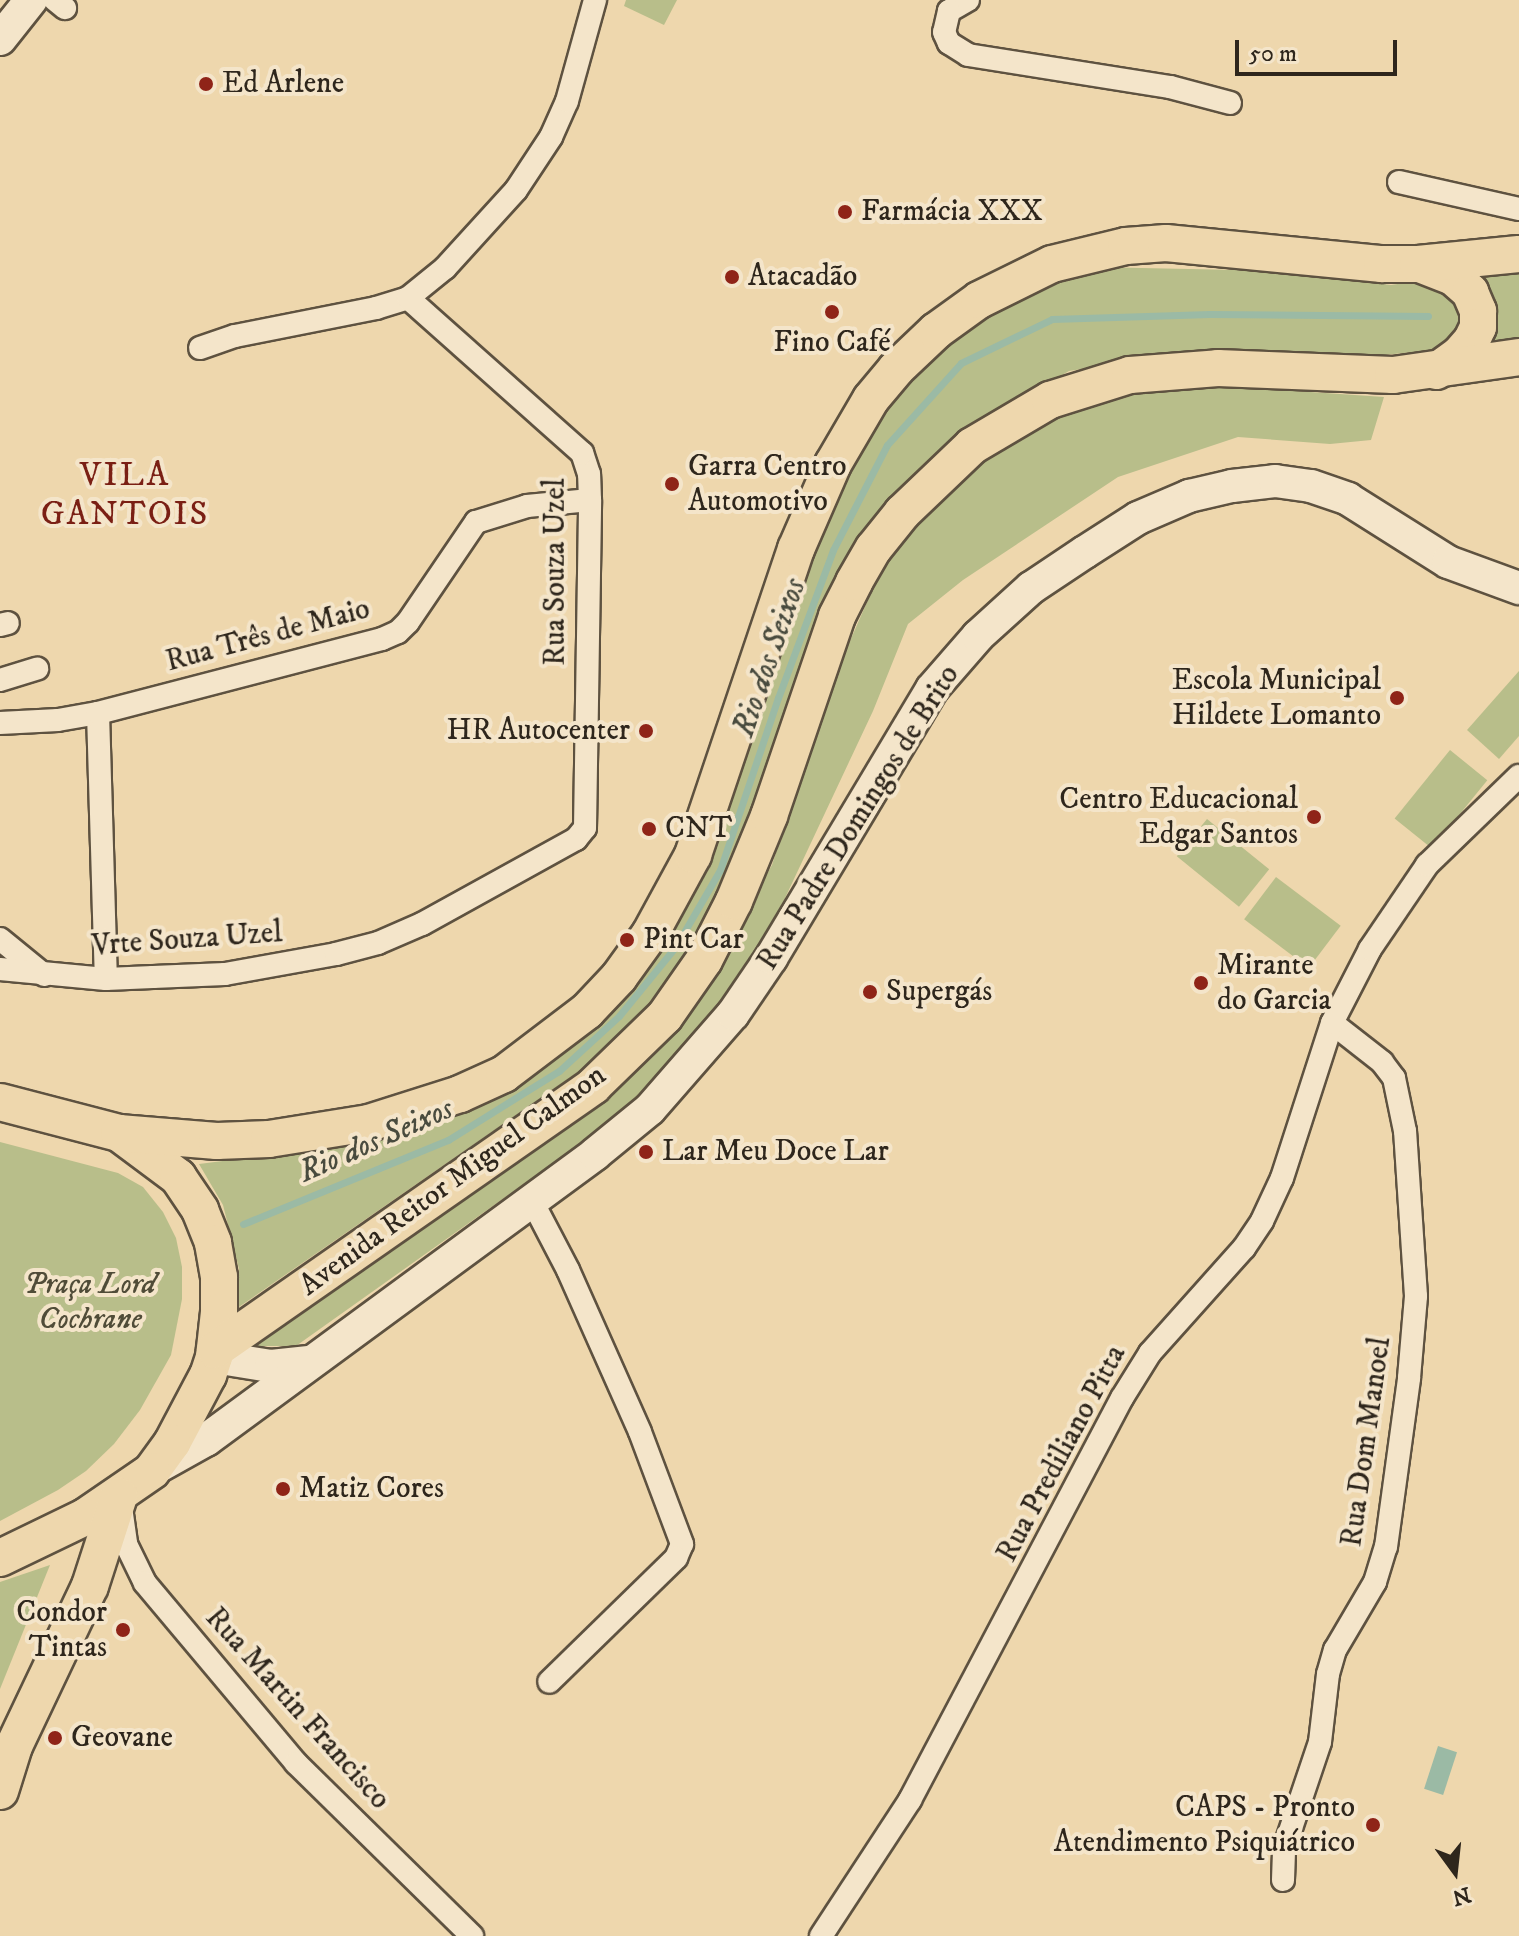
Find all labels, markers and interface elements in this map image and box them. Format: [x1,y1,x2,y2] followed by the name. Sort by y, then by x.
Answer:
[1239,24,1401,74] scale bar
[1249,39,1297,69] text: 50 m
[222,66,344,102] place label: Ed Arlene
[197,75,215,93] marker: Ed Arlene
[861,194,1043,230] place label: Farmácia XXX
[836,203,854,221] marker: Farmácia XXX
[748,259,857,295] place label: Atacadão
[723,268,741,286] marker: Atacadão
[823,303,841,321] marker: Fino Café
[773,325,891,361] place label: Fino Café
[688,449,846,520] place label: Garra Centro Automotivo
[41,455,209,534] district label: VILA GANTOIS
[663,475,681,493] marker: Garra Centro Automotivo
[538,478,574,666] street label: Rua Souza Uzel
[725,574,815,742] water label: Rio dos Seixos
[162,591,374,681] street label: Rua Três de Maio
[750,659,968,977] street label: Rua Padre Domingos de Brito
[1172,663,1381,734] place label: Escola Municipal Hildete Lomanto
[1388,689,1406,707] marker: Escola Municipal Hildete Lomanto
[447,713,630,749] place label: HR Autocenter
[637,722,655,740] marker: HR Autocenter
[1059,782,1298,852] place label: Centro Educacional Edgar Santos
[1305,808,1323,826] marker: Centro Educacional Edgar Santos
[665,811,732,847] place label: CNT
[640,820,658,838] marker: CNT
[91,915,283,965] street label: Vrte Souza Uzel
[643,922,744,958] place label: Pint Car
[618,931,636,949] marker: Pint Car
[1217,948,1331,1018] place label: Mirante do Garcia
[886,974,992,1010] place label: Supergás
[1192,974,1210,992] marker: Mirante do Garcia
[861,983,879,1001] marker: Supergás
[293,1058,613,1304] street label: Avenida Reitor Miguel Calmon
[293,1090,459,1192] water label: Rio dos Seixos
[662,1134,889,1170] place label: Lar Meu Doce Lar
[637,1143,655,1161] marker: Lar Meu Doce Lar
[24,1267,156,1338] park label: Praça Lord Cochrane
[1334,1335,1400,1549] street label: Rua Dom Manoel
[990,1339,1134,1569] street label: Rua Prediliano Pitta
[299,1471,444,1507] place label: Matiz Cores
[274,1480,292,1498] marker: Matiz Cores
[16,1595,107,1666] place label: Condor Tintas
[197,1601,397,1817] street label: Rua Martin Francisco
[114,1621,132,1639] marker: Condor Tintas
[71,1720,173,1756] place label: Geovane
[46,1729,64,1747] marker: Geovane
[1054,1790,1355,1860] place label: CAPS - Pronto Atendimento Psiquiátrico
[1362,1814,1384,1836] marker: CAPS - Pronto Atendimento Psiquiátrico
[1415,1832,1495,1912] north arrow
[1449,1880,1474,1911] text: N

